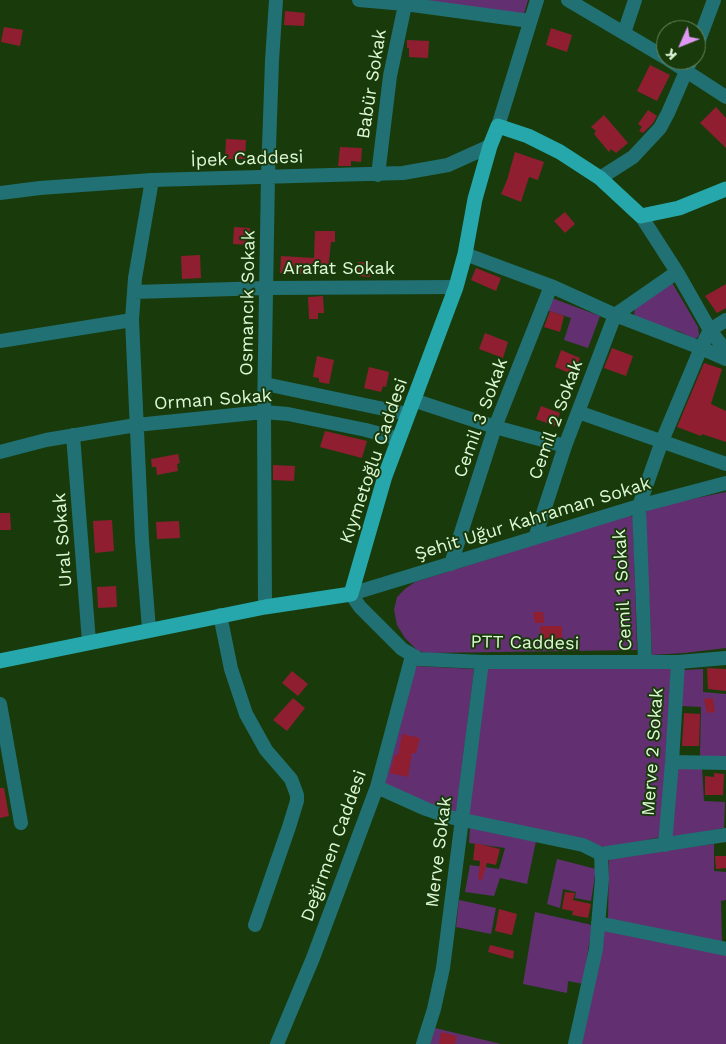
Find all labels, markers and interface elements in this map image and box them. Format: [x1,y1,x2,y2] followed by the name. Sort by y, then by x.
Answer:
[656,20,706,70] north arrow
[353,28,391,140] street label: Babür Sokak
[662,46,680,64] text: K
[190,146,304,172] street label: İpek Caddesi
[236,230,260,376] street label: Osmancık Sokak
[283,258,395,280] street label: Arafat Sokak
[449,355,513,481] street label: Cemil 3 Sokak
[524,357,588,483] street label: Cemil 2 Sokak
[336,375,412,547] street label: Kıymetoğlu Caddesi
[153,385,273,415] street label: Orman Sokak
[412,473,654,565] street label: Şehit Uğur Kahraman Sokak
[49,492,77,588] street label: Ural Sokak
[609,528,637,652] street label: Cemil 1 Sokak
[471,631,579,655] street label: PTT Caddesi
[638,687,668,817] street label: Merve 2 Sokak
[297,767,371,925] street label: Değirmen Caddesi
[421,795,457,909] street label: Merve Sokak

